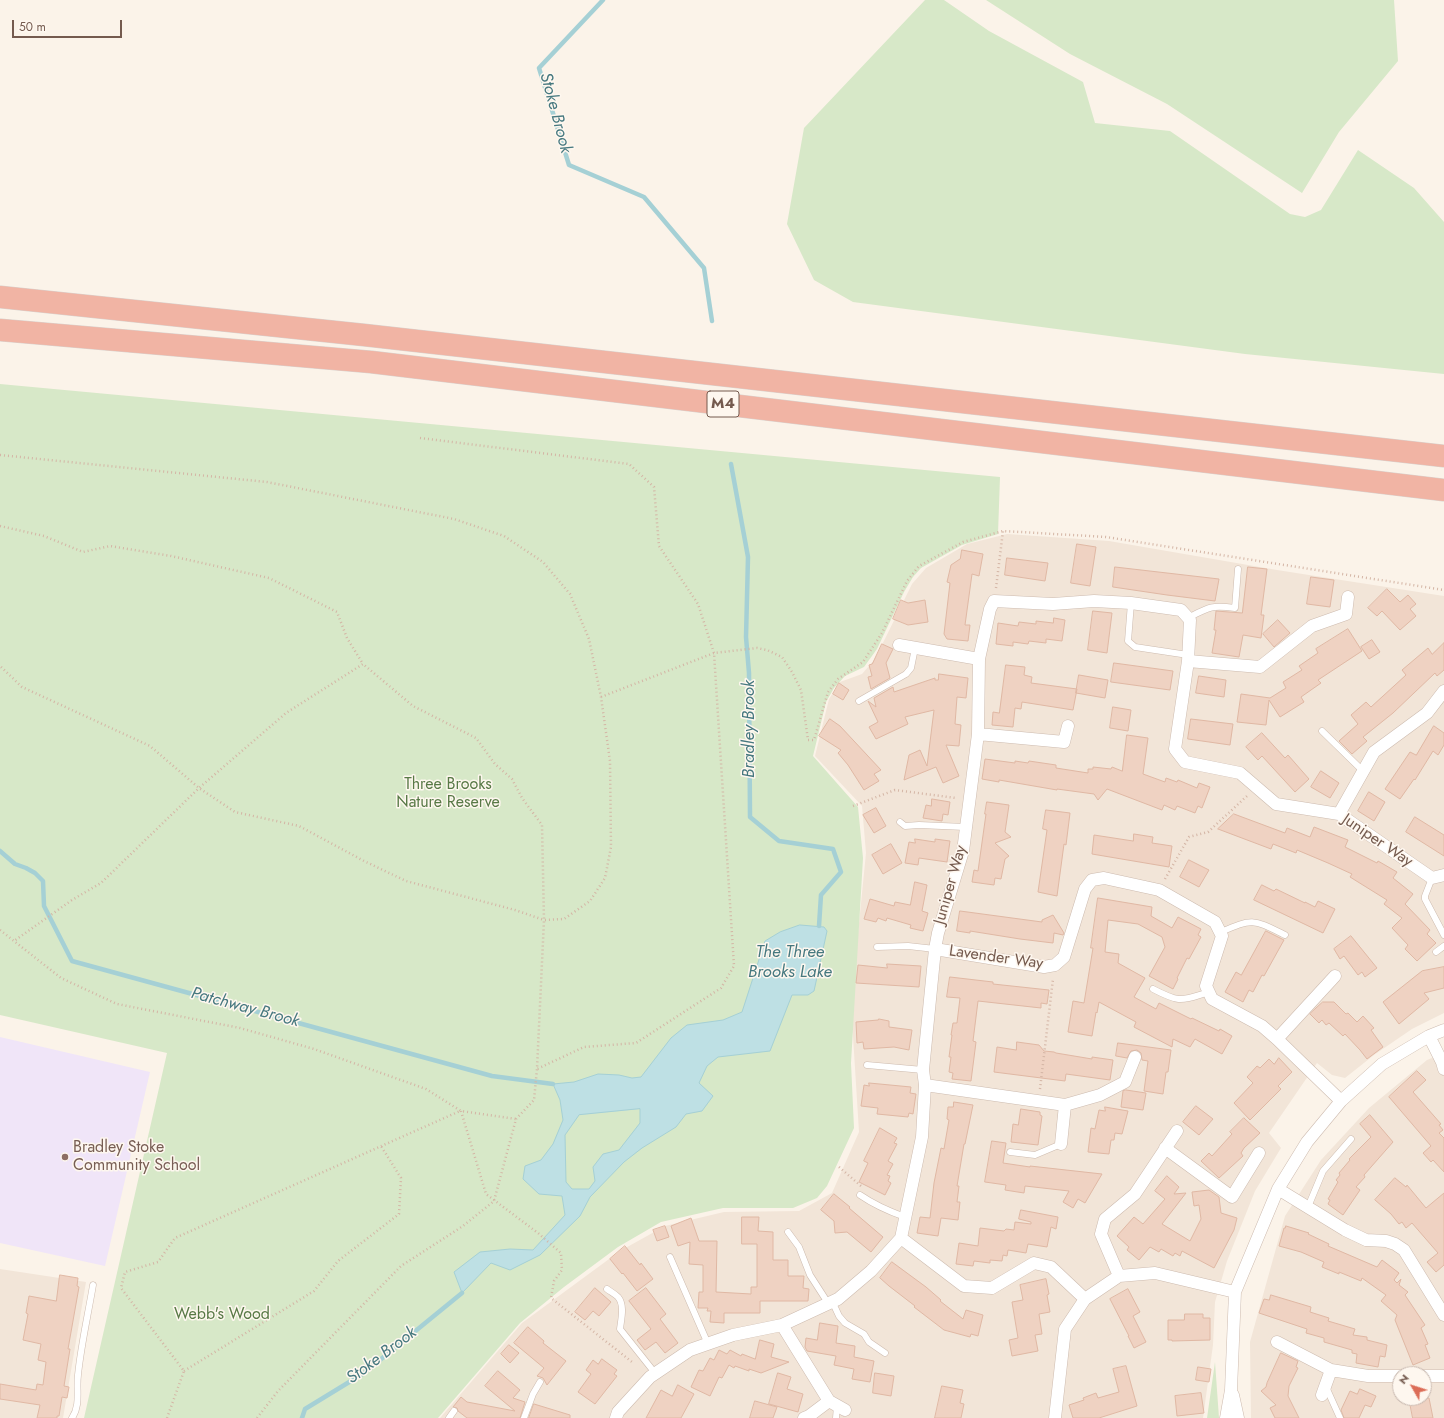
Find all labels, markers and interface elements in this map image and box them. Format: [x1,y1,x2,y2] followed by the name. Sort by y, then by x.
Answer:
[14,12,124,38] scale bar
[19,18,46,36] text: 50 m
[534,70,576,156] water label: Stoke Brook
[707,391,739,417] road number: M4
[740,680,760,778] water label: Bradley Brook
[396,775,500,813] park label: Three Brooks Nature Reserve
[1338,810,1416,872] street label: Juniper Way
[931,843,971,927] street label: Juniper Way
[948,942,1044,974] street label: Lavender Way
[748,943,832,983] water label: The Three Brooks Lake
[189,984,301,1032] water label: Patchway Brook
[73,1138,200,1176] place label: Bradley Stoke Community School
[60,1152,70,1162] marker: Bradley Stoke Community School
[174,1305,270,1325] park label: Webb's Wood
[343,1323,421,1389] water label: Stoke Brook
[1392,1366,1432,1406] north arrow
[1394,1371,1412,1388] text: N

